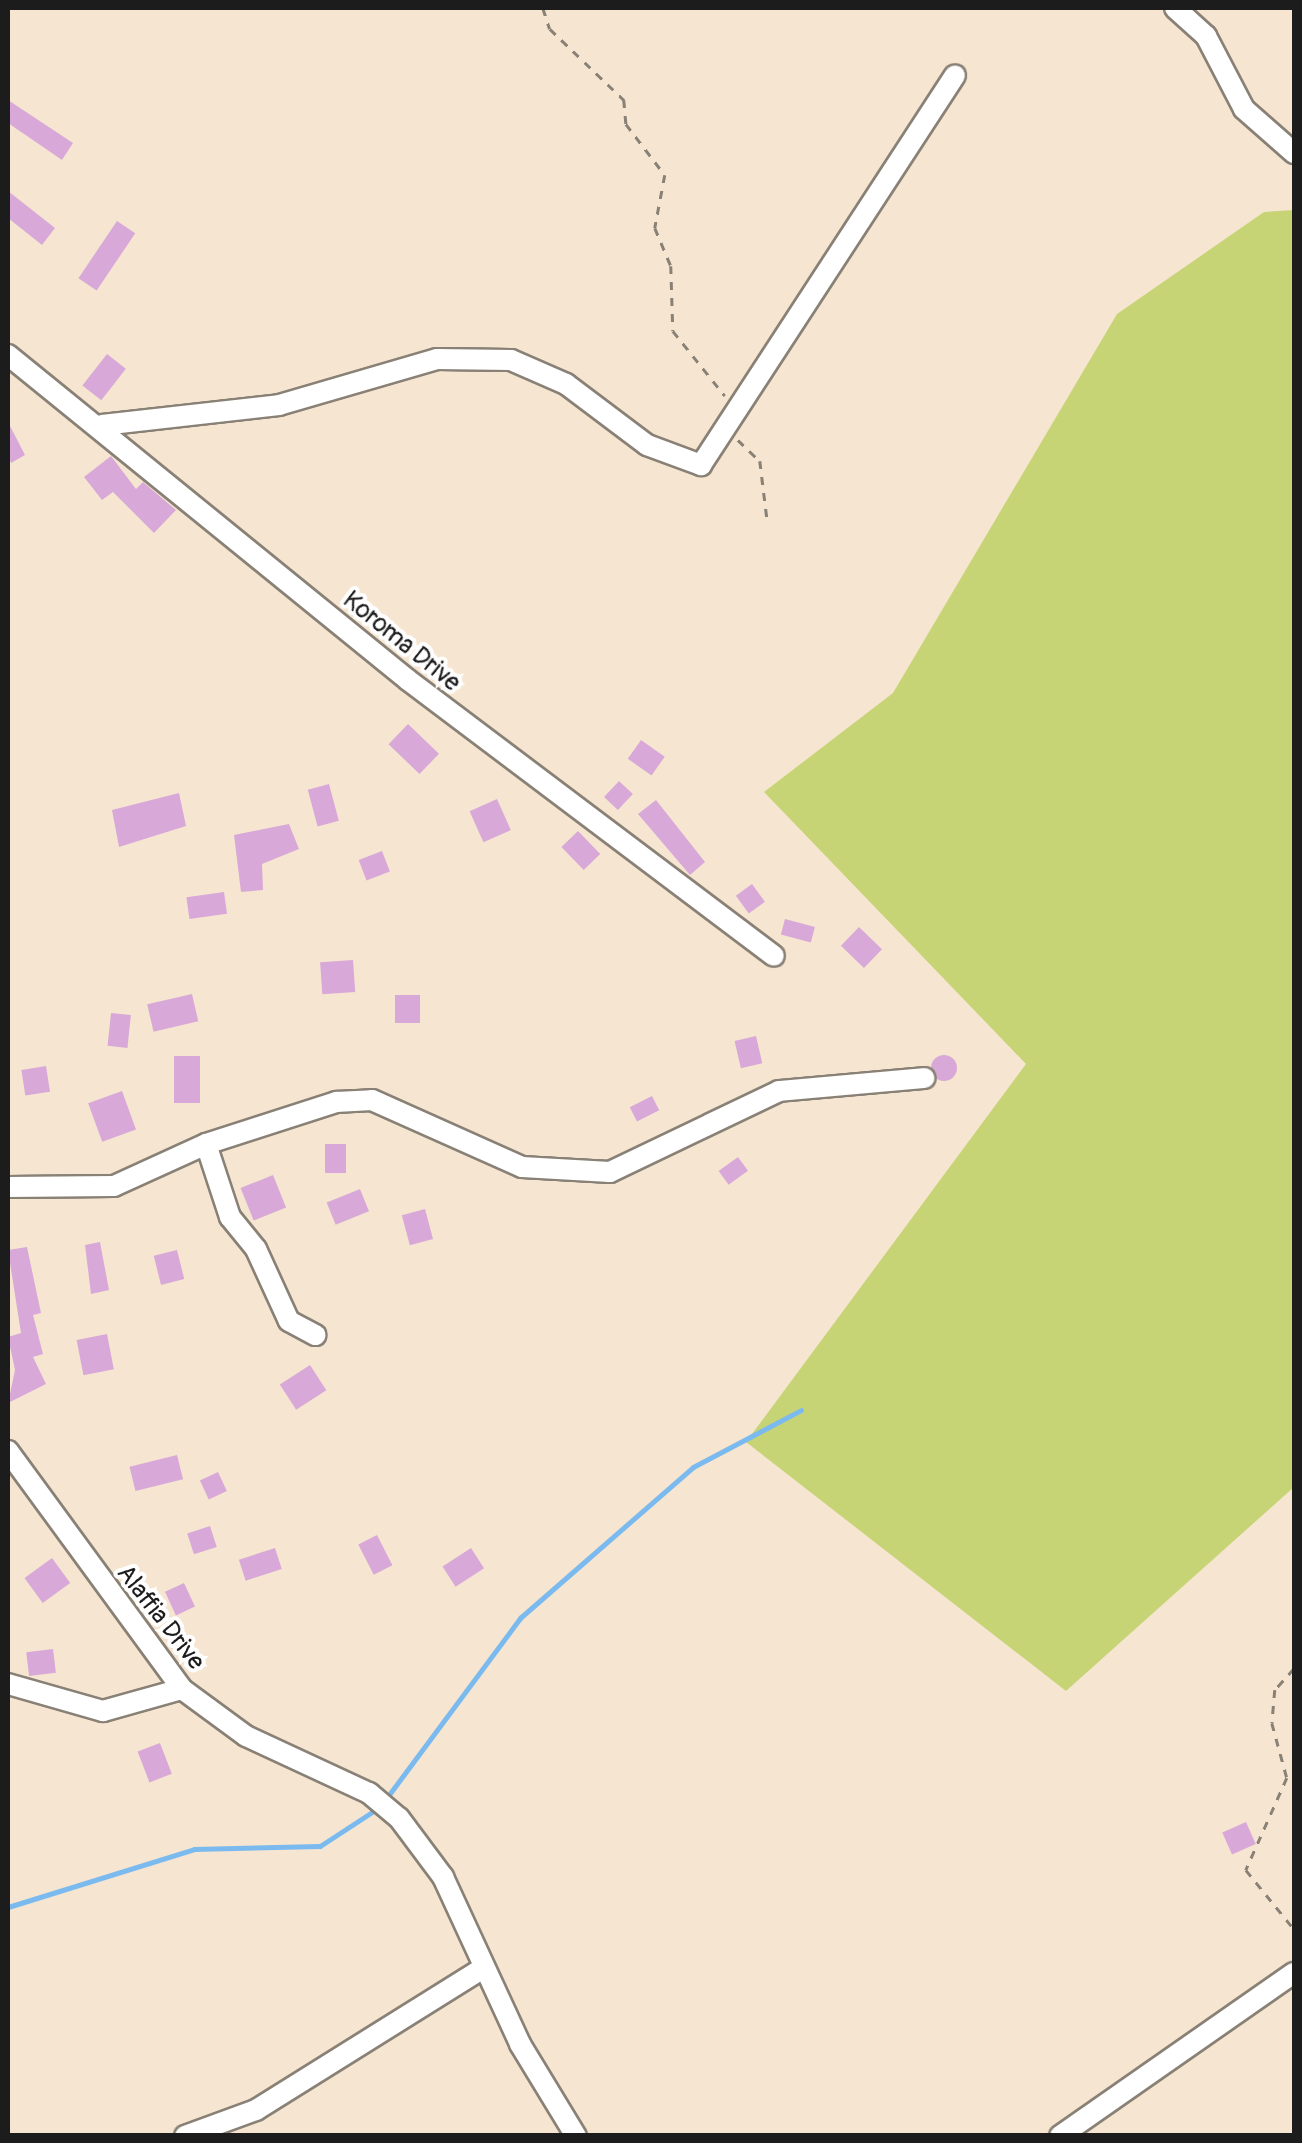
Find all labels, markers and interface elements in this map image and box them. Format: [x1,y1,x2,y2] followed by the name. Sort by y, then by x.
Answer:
[336,586,466,698] street label: Koroma Drive
[110,1560,210,1676] street label: Alaffia Drive

